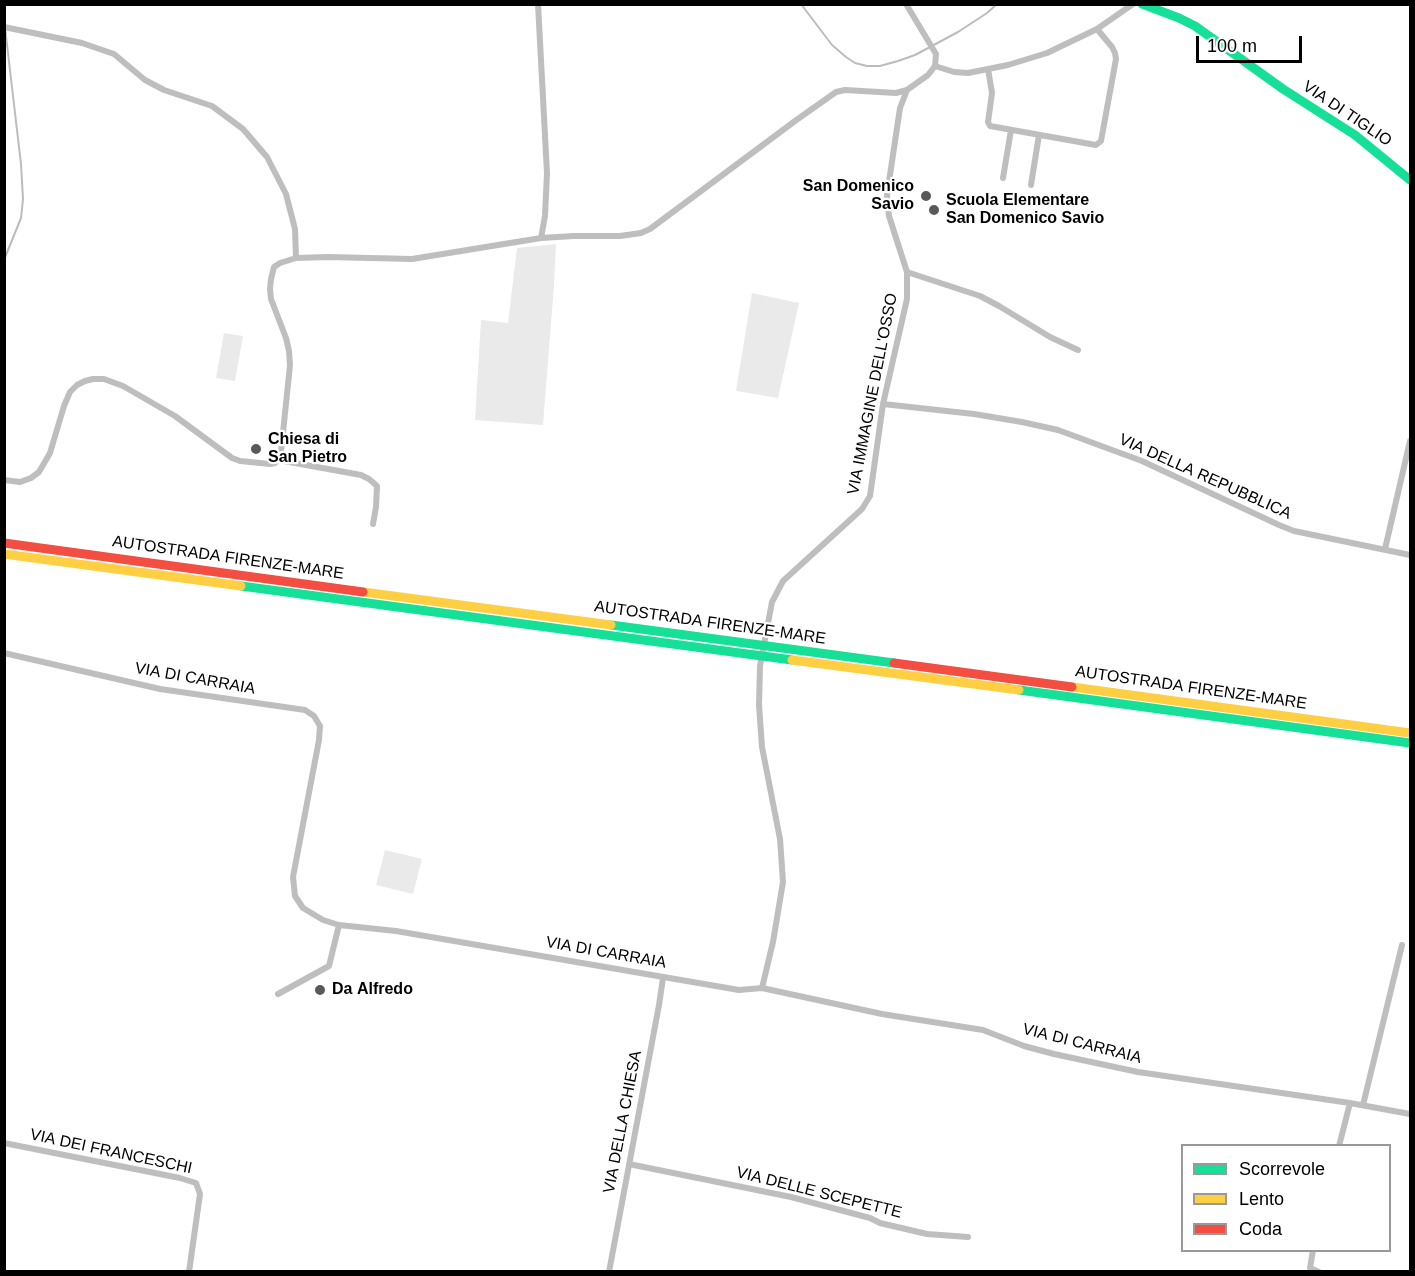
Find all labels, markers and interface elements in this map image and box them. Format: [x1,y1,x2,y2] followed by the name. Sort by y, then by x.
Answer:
[1199,24,1306,62] scale bar
[1207,36,1257,56] text: 100 m
[1299,77,1395,151] street label: VIA DI TIGLIO
[803,177,914,215] place label: San Domenico Savio
[919,189,933,203] marker: San Domenico Savio
[946,191,1104,229] place label: Scuola Elementare San Domenico Savio
[927,203,941,217] marker: Scuola Elementare San Domenico Savio
[844,292,902,496] street label: VIA IMMAGINE DELL'OSSO
[268,430,347,468] place label: Chiesa di San Pietro
[1116,430,1294,524] street label: VIA DELLA REPUBBLICA
[249,442,263,456] marker: Chiesa di San Pietro
[111,532,345,584] street label: AUTOSTRADA FIRENZE-MARE
[593,597,827,649] street label: AUTOSTRADA FIRENZE-MARE
[133,659,257,699] street label: VIA DI CARRAIA
[1074,662,1308,714] street label: AUTOSTRADA FIRENZE-MARE
[544,933,668,973] street label: VIA DI CARRAIA
[332,980,413,1000] place label: Da Alfredo
[313,983,327,997] marker: Da Alfredo
[1021,1020,1143,1068] street label: VIA DI CARRAIA
[600,1049,646,1195] street label: VIA DELLA CHIESA
[28,1125,194,1179] street label: VIA DEI FRANCESCHI
[1181,1144,1391,1252] legend
[1239,1159,1325,1179] text: Scorrevole
[734,1163,904,1223] street label: VIA DELLE SCEPETTE
[1239,1189,1284,1209] text: Lento
[1239,1219,1282,1239] text: Coda

